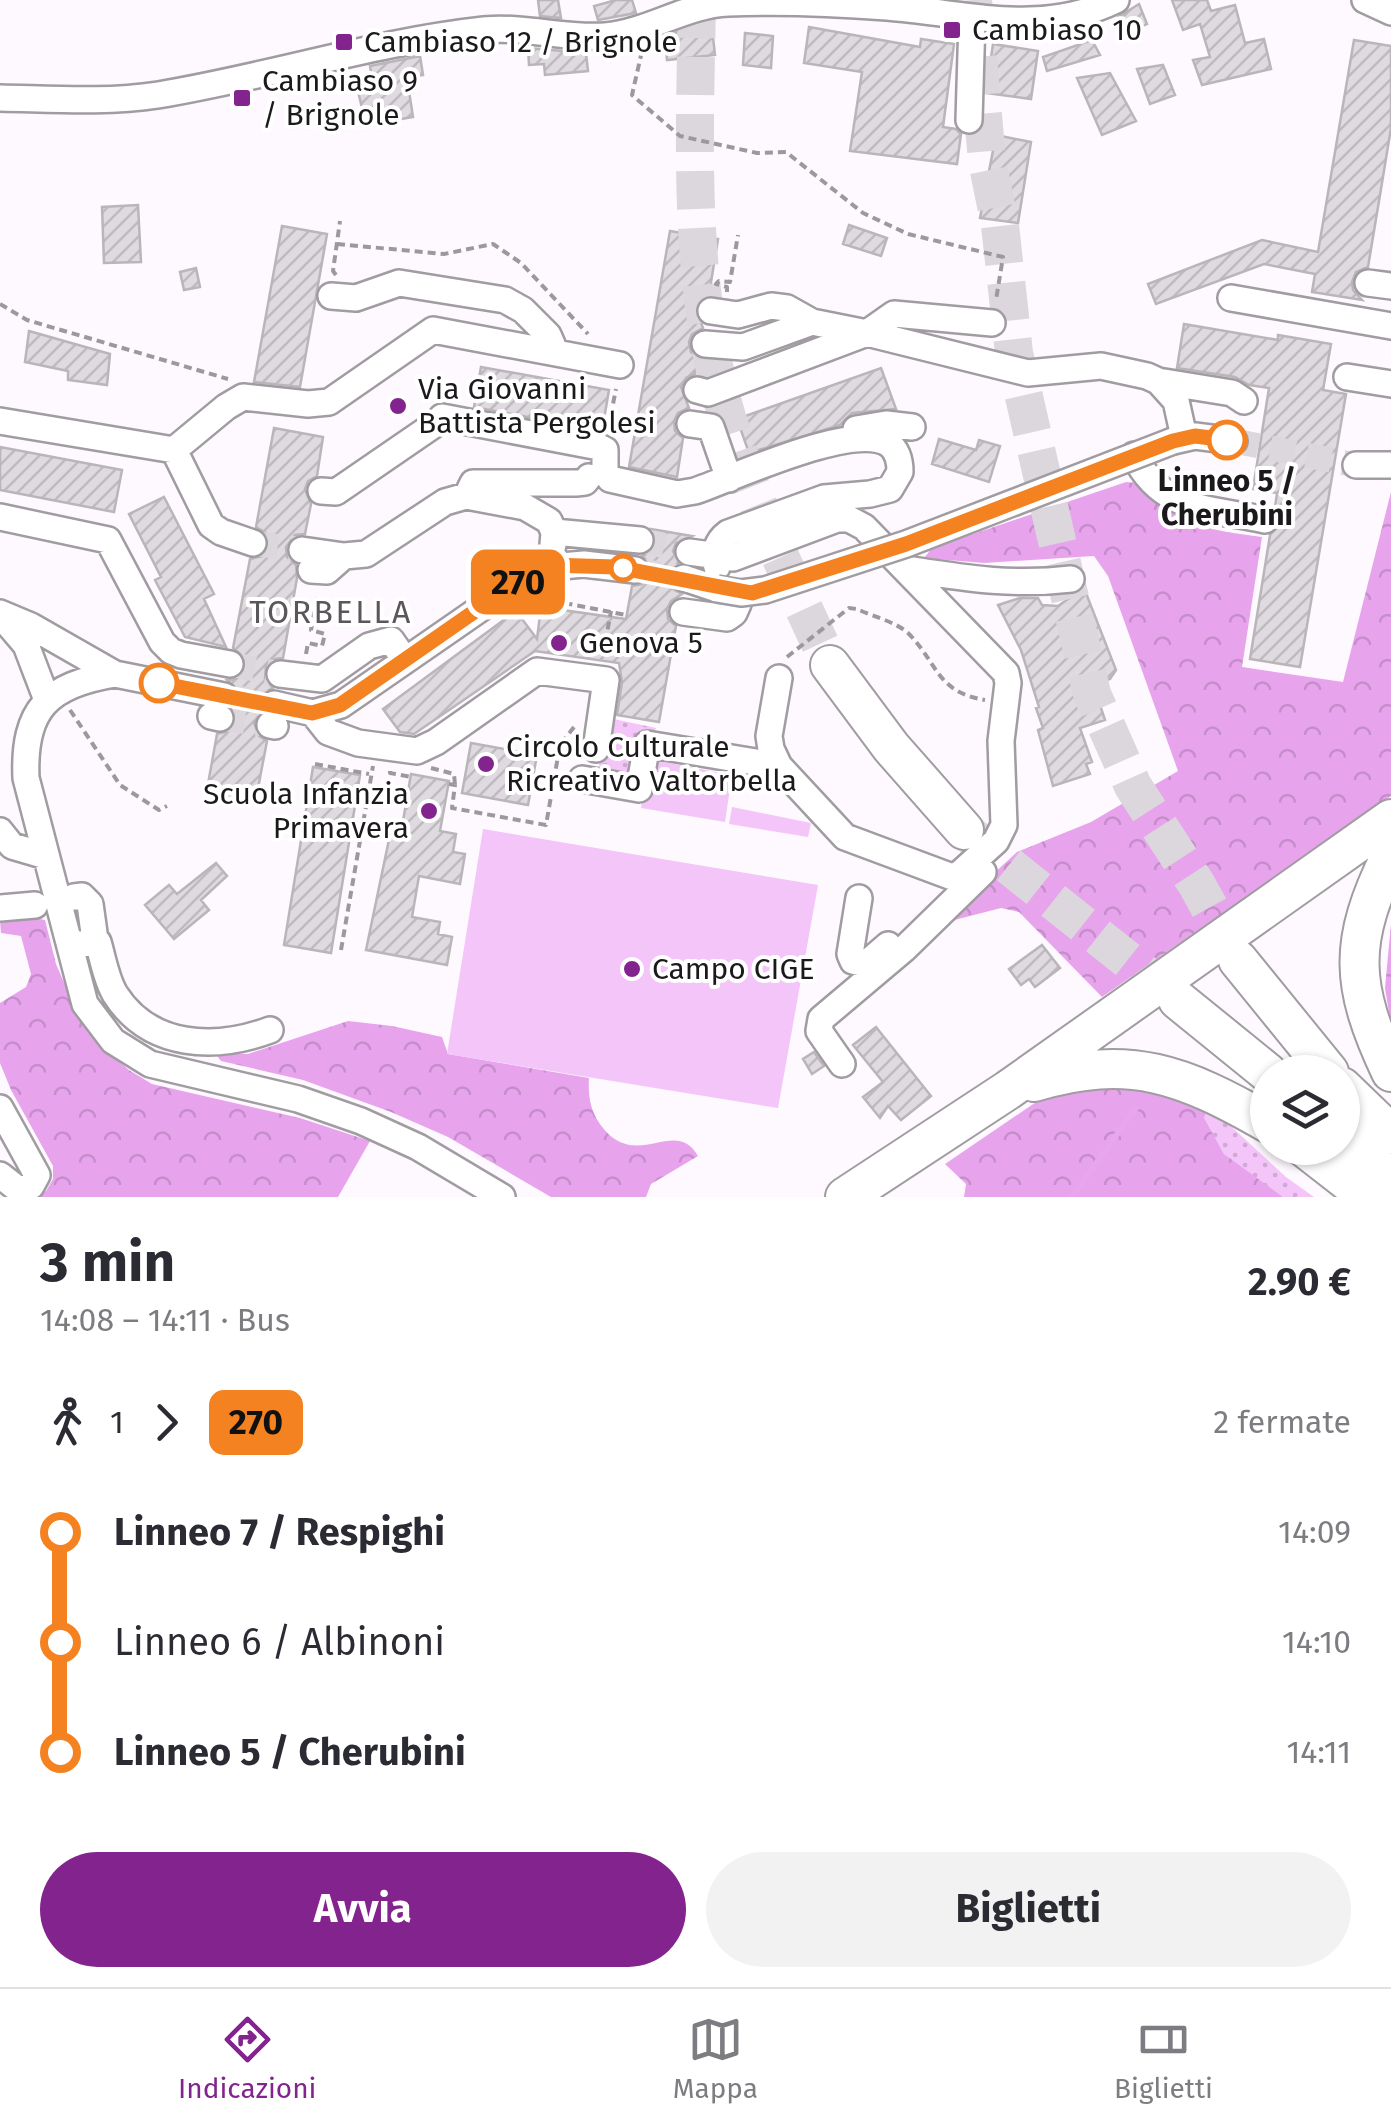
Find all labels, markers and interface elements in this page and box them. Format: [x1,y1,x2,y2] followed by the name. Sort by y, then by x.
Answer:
[972,12,1142,48] place label: Cambiaso 10
[941,19,963,41] marker: Cambiaso 10
[364,24,678,60] place label: Cambiaso 12 / Brignole
[333,31,355,53] marker: Cambiaso 12 / Brignole
[262,63,418,133] place label: Cambiaso 9 / Brignole
[231,87,253,109] marker: Cambiaso 9 / Brignole
[418,371,656,441] place label: Via Giovanni Battista Pergolesi
[387,395,409,417] marker: Via Giovanni Battista Pergolesi
[1208,421,1246,459] marker: Linneo 5 / Cherubini
[1158,463,1296,533] place label: Linneo 5 / Cherubini
[460,550,576,614] line badge: 270
[610,555,636,581] unlabelled marker
[491,561,545,603] text: 270
[249,593,413,631] district label: TORBELLA
[579,625,703,661] place label: Genova 5
[548,632,570,654] marker: Genova 5
[140,664,178,702] unlabelled marker
[506,729,797,799] place label: Circolo Culturale Ricreativo Valtorbella
[475,753,497,775] marker: Circolo Culturale Ricreativo Valtorbella
[203,776,409,846] place label: Scuola Infanzia Primavera
[418,800,440,822] marker: Scuola Infanzia Primavera
[652,951,814,987] place label: Campo CIGE
[621,958,643,980] marker: Campo CIGE
[1250,1055,1360,1165] map controls
[1250,1055,1360,1165] button: layers
[40,1230,175,1296] text: 3 min
[1248,1259,1351,1305] text: 2.90 €
[40,1301,290,1339] text: 14:08 – 14:11 · Bus
[40,1395,95,1450] icon: walk
[139,1395,194,1450] icon: forward
[229,1401,283,1443] text: 270
[110,1403,124,1441] text: 1
[1213,1403,1351,1441] text: 2 fermate
[114,1509,445,1555] text: Linneo 7 / Respighi
[1278,1513,1351,1551] text: 14:09
[114,1619,445,1665] text: Linneo 6 / Albinoni
[1282,1623,1351,1661] text: 14:10
[114,1729,466,1775] text: Linneo 5 / Cherubini
[1286,1733,1351,1771] text: 14:11
[40,1852,686,1967] button: Avvia
[706,1852,1351,1967] button: Biglietti
[178,2012,317,2105] tab: Indicazioni
[673,2012,758,2105] tab: Mappa
[1114,2012,1213,2105] tab: Biglietti

